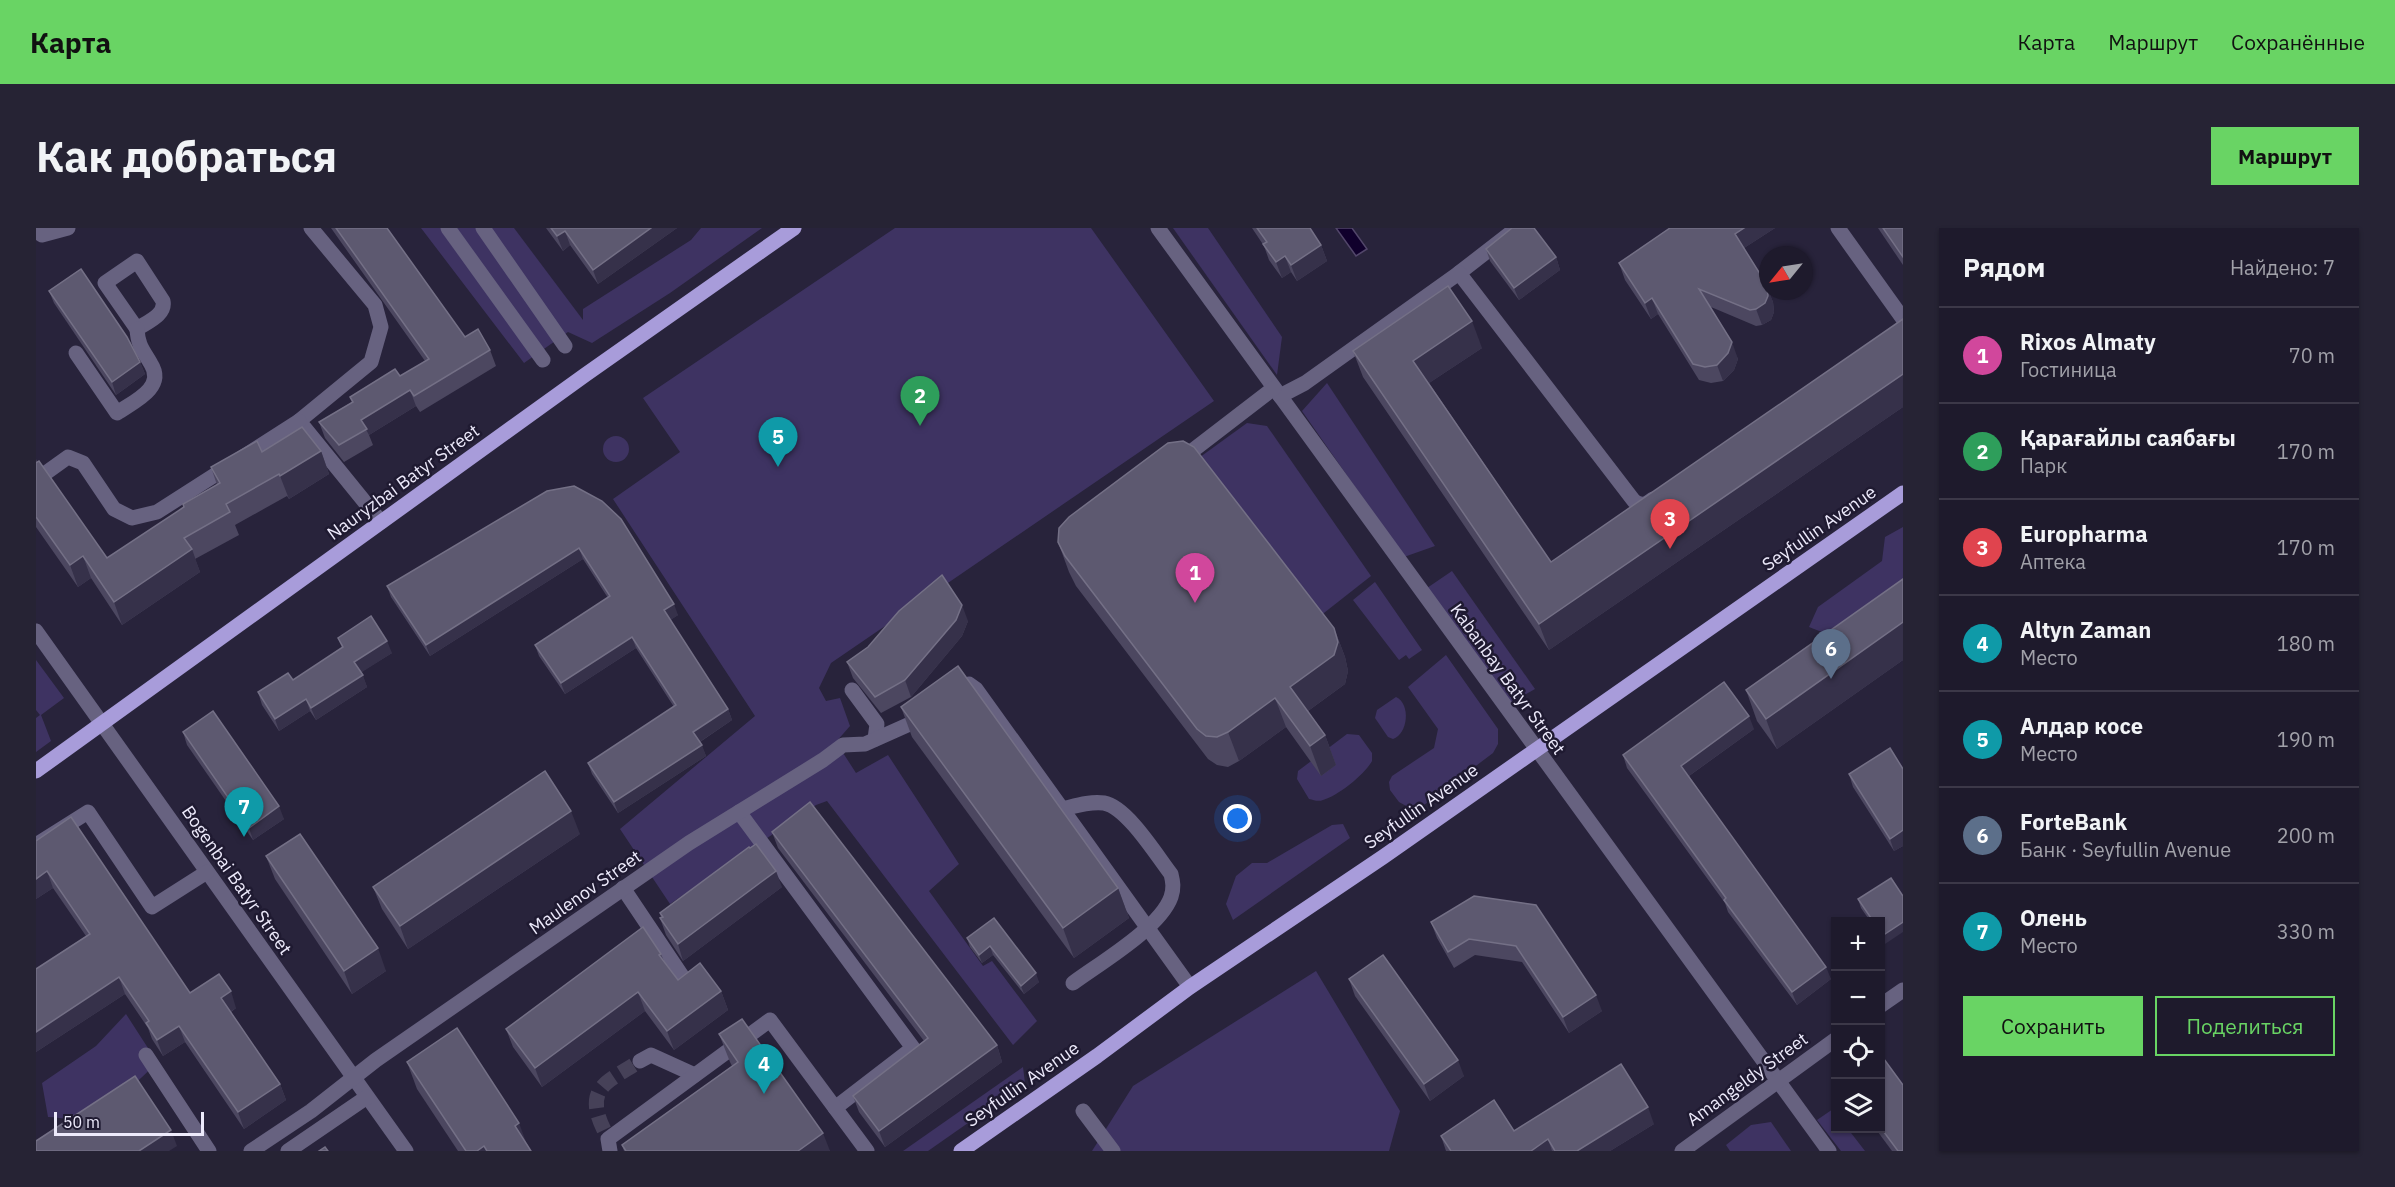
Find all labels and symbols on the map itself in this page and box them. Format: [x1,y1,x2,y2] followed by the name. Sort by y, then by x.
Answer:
[1759,246,1813,300] north arrow
[900,376,940,426] pin: 2
[758,418,798,467] pin: 5
[322,419,484,545] street label: Nauryzbai Batyr Street
[1757,480,1881,576] street label: Seyfullin Avenue
[1650,500,1690,549] pin: 3
[1176,554,1214,603] pin: 1
[1445,599,1571,759] street label: Kabanbay Batyr Street
[1812,630,1850,679] pin: 6
[1359,758,1483,854] street label: Seyfullin Avenue
[224,788,264,837] pin: 7
[177,801,297,959] street label: Bogenbai Batyr Street
[1223,804,1252,833] your location
[524,845,646,939] street label: Maulenov Street
[1682,1027,1812,1131] street label: Amangeldy Street
[960,1036,1084,1132] street label: Seyfullin Avenue
[744,1044,784,1094] pin: 4
[54,1109,204,1136] scale bar

